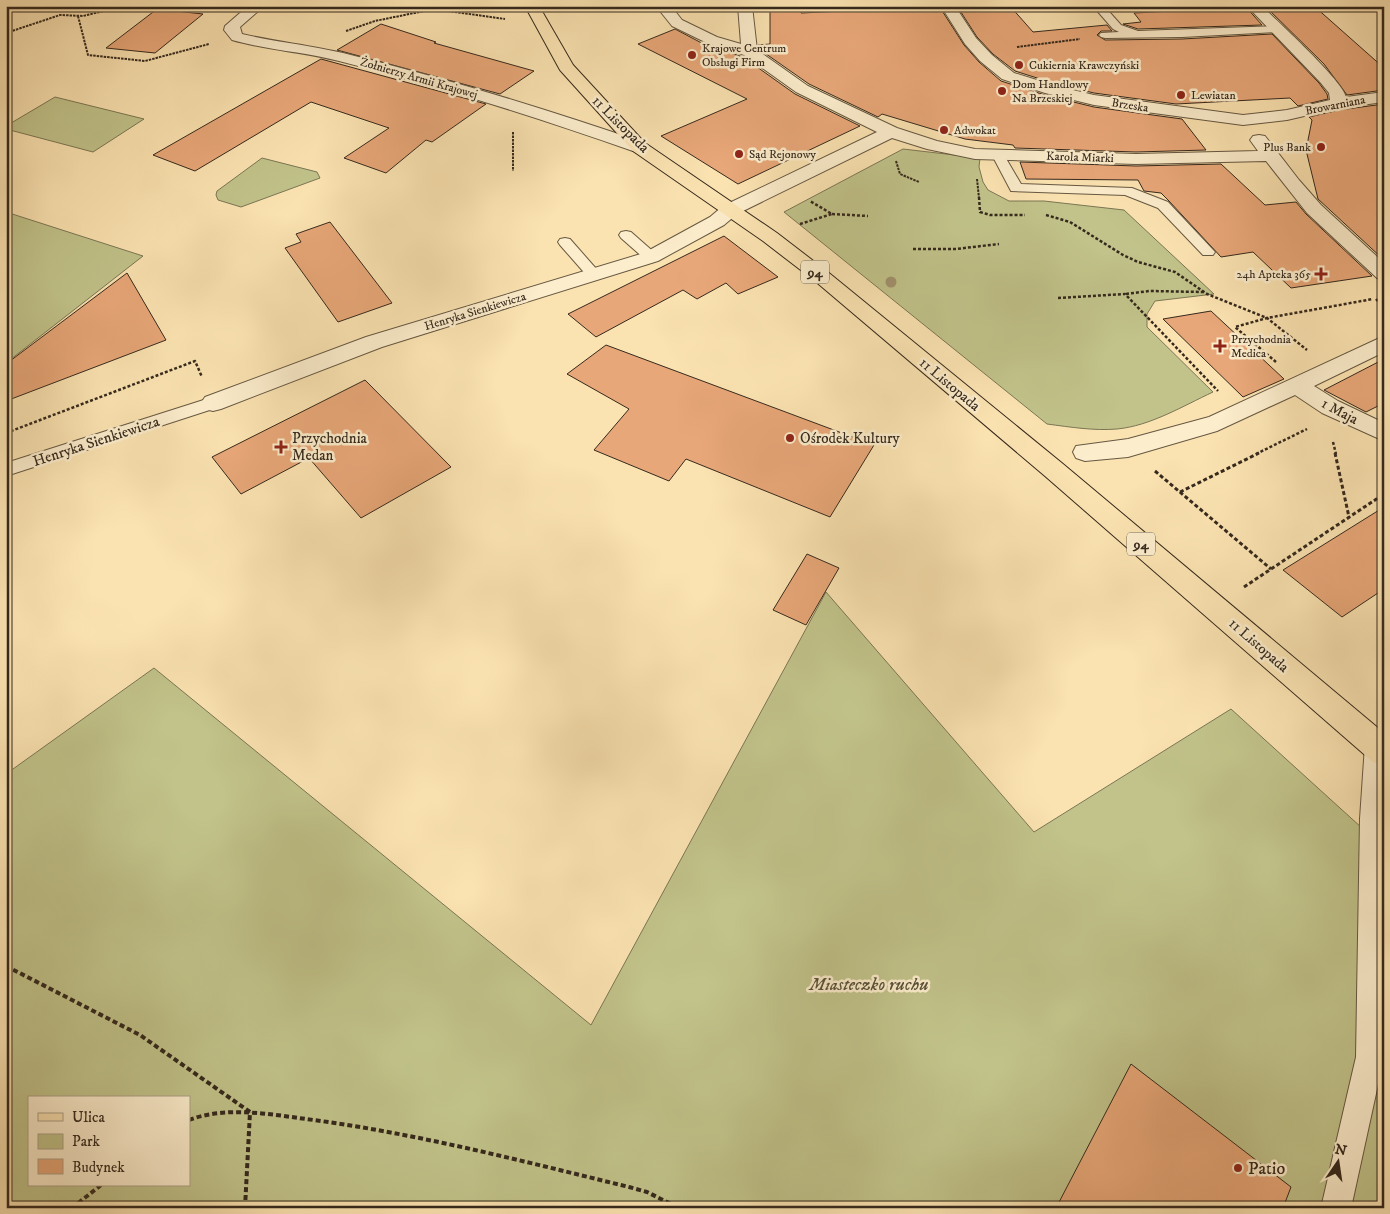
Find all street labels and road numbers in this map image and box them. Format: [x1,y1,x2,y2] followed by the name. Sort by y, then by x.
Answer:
[358,55,479,102] street label: Żołnierzy Armii Krajowej
[588,92,654,158] street label: 11 Listopada
[1304,92,1367,119] street label: Browarniana
[1110,95,1150,116] street label: Brzeska
[1046,149,1114,166] street label: Karola Miarki
[801,260,829,284] road number: 94
[422,289,529,334] street label: Henryka Sienkiewicza
[915,353,985,416] street label: 11 Listopada
[1318,394,1362,429] street label: 1 Maja
[30,412,162,471] street label: Henryka Sienkiewicza
[1127,532,1155,556] road number: 94
[1225,614,1293,677] street label: 11 Listopada

